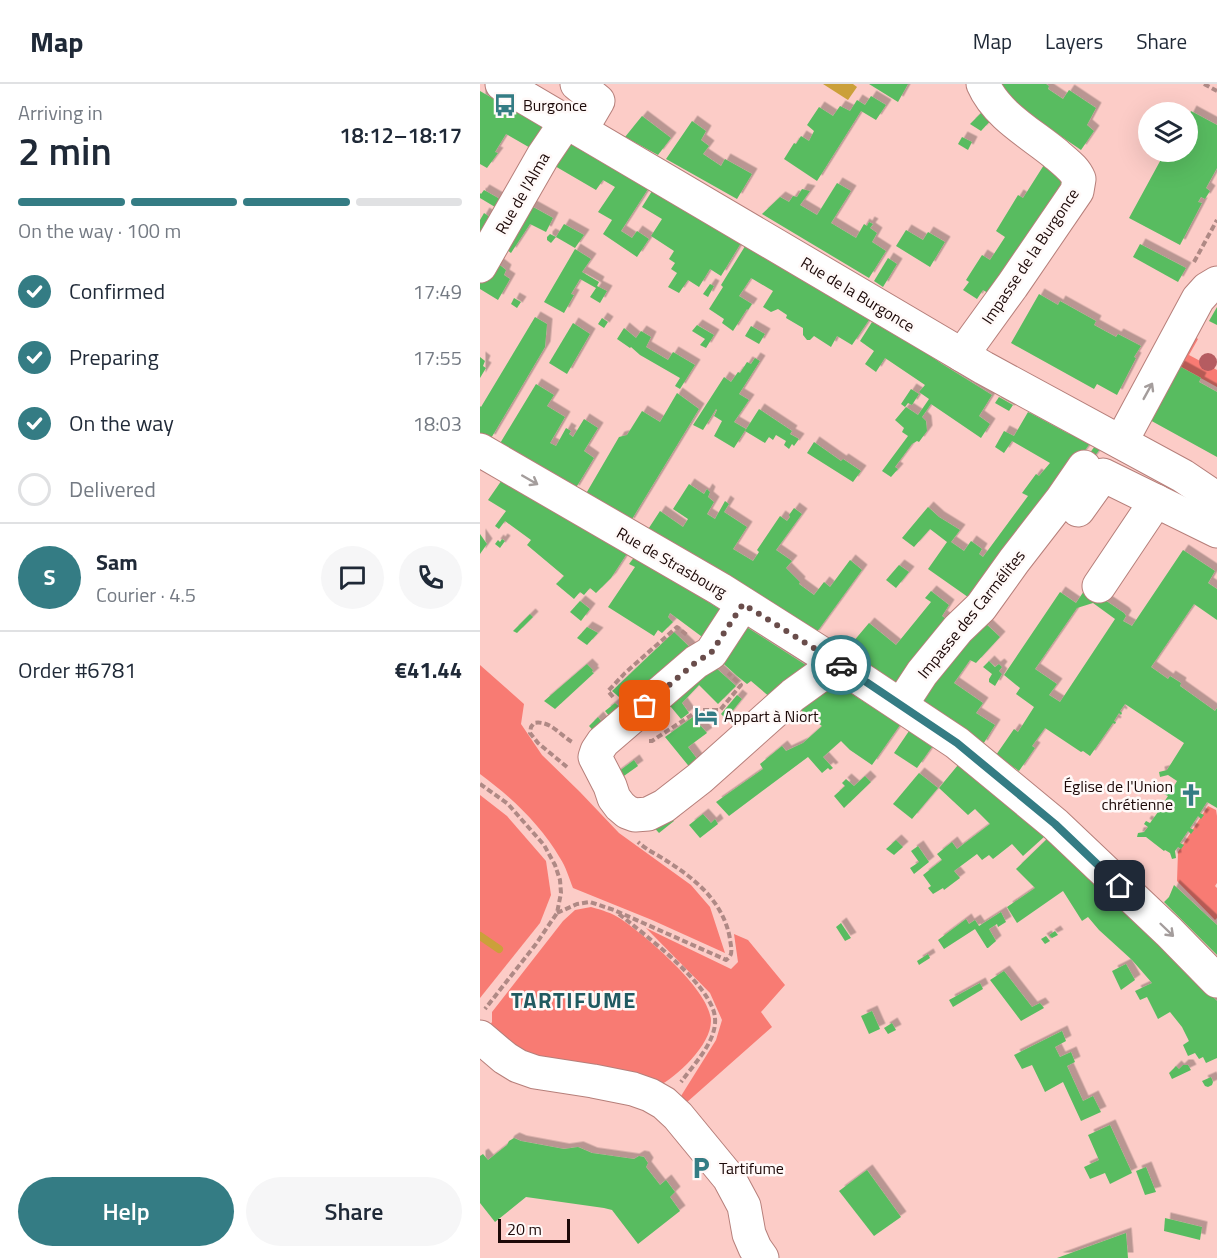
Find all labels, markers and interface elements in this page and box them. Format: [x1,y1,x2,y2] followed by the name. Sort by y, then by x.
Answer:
[30,20,84,63] text: Map
[973,25,1012,57] text: Map
[1045,25,1103,57] text: Layers
[1136,25,1187,57] text: Share
[492,92,518,118] bus stop icon: Burgonce
[523,93,587,117] place label: Burgonce
[18,97,103,128] text: Arriving in
[1138,102,1198,162] map controls
[1138,102,1198,162] button: layers
[339,118,462,152] text: 18:12–18:17
[18,121,112,180] text: 2 min
[489,148,555,238] street label: Rue de l'Alma
[975,183,1085,329] street label: Impasse de la Burgonce
[18,215,181,246] text: On the way · 100 m
[796,250,920,338] street label: Rue de la Burgonce
[69,274,165,308] text: Confirmed
[18,275,51,308] icon: check
[413,276,462,307] text: 17:49
[69,340,159,374] text: Preparing
[18,341,51,374] icon: check
[413,342,462,373] text: 17:55
[1142,383,1154,400] one-way arrow
[69,406,174,440] text: On the way
[18,407,51,440] icon: check
[413,408,462,439] text: 18:03
[69,472,156,506] text: Delivered
[522,474,539,486] one-way arrow
[612,521,732,603] street label: Rue de Strasbourg
[911,544,1031,684] street label: Impasse des Carmélites
[96,545,138,579] text: Sam
[321,546,384,609] button: chat
[399,546,462,609] button: phone
[44,560,55,594] text: S
[96,579,196,610] text: Courier · 4.5
[811,635,871,695] courier
[825,649,858,682] icon: car
[18,653,137,687] text: Order #6781
[395,653,462,687] text: €41.44
[619,680,670,731] pin
[628,689,661,722] icon: bag
[693,703,719,729] hotel icon: Appart à Niort
[724,704,819,728] place label: Appart à Niort
[1063,774,1173,816] place label: Église de l'Union chrétienne
[1178,782,1204,808] church icon: Église de l'Union chrétienne
[1094,860,1145,911] pin
[1103,869,1136,902] icon: home
[1159,923,1174,938] one-way arrow
[511,983,637,1017] district label: TARTIFUME
[688,1155,714,1181] parking icon: Tartifume
[719,1156,784,1180] place label: Tartifume
[18,1177,234,1246] button: Help
[246,1177,462,1246] button: Share
[498,1216,570,1244] scale bar
[507,1217,542,1241] text: 20 m

